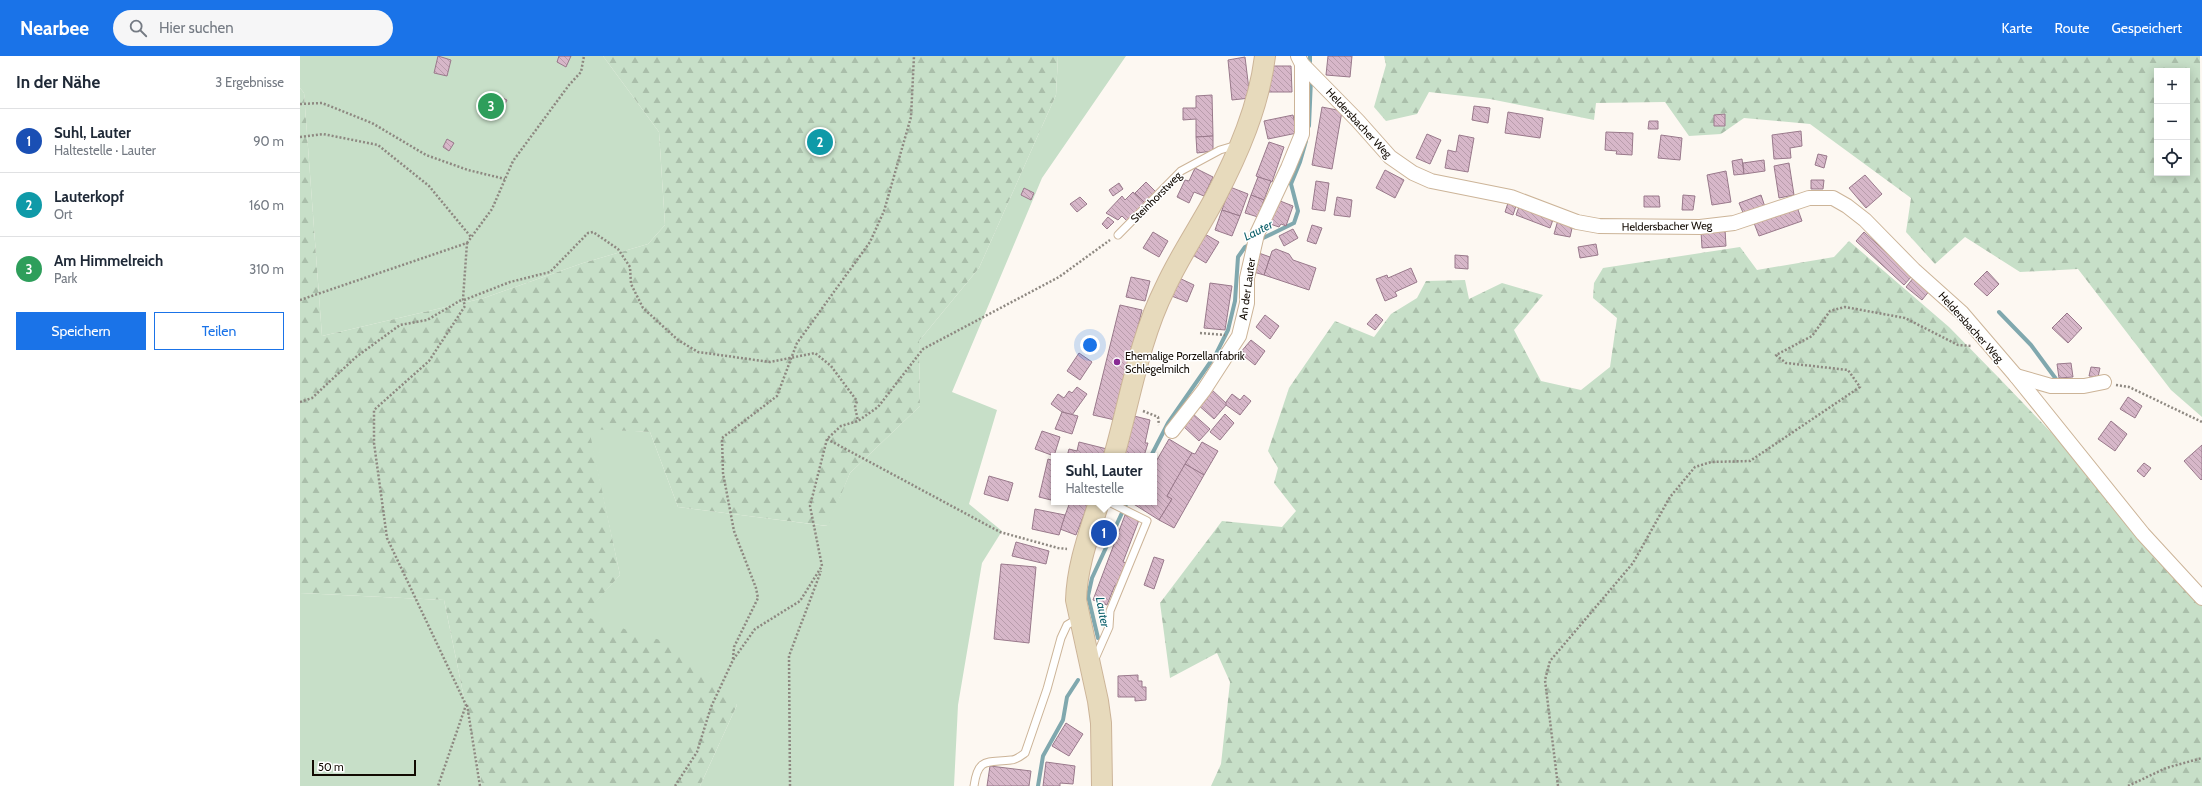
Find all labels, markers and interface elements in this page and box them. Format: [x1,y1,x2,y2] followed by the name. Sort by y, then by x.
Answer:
[113,10,393,46] search box
[20,17,89,40] text: Nearbee
[127,17,149,39] icon: search
[159,19,234,37] text: Hier suchen
[2002,19,2032,37] text: Karte
[2054,19,2090,37] text: Route
[2112,19,2182,37] text: Gespeichert
[2154,68,2190,176] map controls
[2154,68,2190,104] button: +
[16,72,100,92] text: In der Nähe
[215,74,284,90] text: 3 Ergebnisse
[1323,85,1395,161] street label: Heldersbacher Weg
[478,91,504,121] pin: 3
[2154,104,2190,140] button: −
[54,124,131,142] text: Suhl, Lauter
[807,127,833,157] pin: 2
[27,133,31,149] text: 1
[253,133,284,149] text: 90 m
[2154,140,2190,176] button: locate
[54,142,156,158] text: Haltestelle · Lauter
[1127,168,1185,226] street label: Steinhorstweg
[54,188,124,206] text: Lauterkopf
[26,197,32,213] text: 2
[249,197,284,213] text: 160 m
[54,206,72,222] text: Ort
[1241,216,1276,244] water label: Lauter
[1622,218,1713,234] street label: Heldersbacher Weg
[54,252,163,270] text: Am Himmelreich
[1236,257,1258,321] street label: An der Lauter
[25,261,33,277] text: 3
[249,261,284,277] text: 310 m
[54,270,77,286] text: Park
[1935,289,2007,366] street label: Heldersbacher Weg
[16,312,146,350] button: Speichern
[154,312,284,350] button: Teilen
[1080,335,1100,355] your location
[1125,349,1245,376] place label: Ehemalige Porzellanfabrik Schlegelmilch
[1112,357,1122,367] marker: Ehemalige Porzellanfabrik Schlegelmilch
[1051,453,1157,505] popup
[1066,462,1142,480] text: Suhl, Lauter
[1066,480,1124,496] text: Haltestelle
[1091,518,1117,548] pin: 1
[1093,595,1114,630] water label: Lauter
[312,758,416,777] scale bar
[318,760,344,774] text: 50 m

